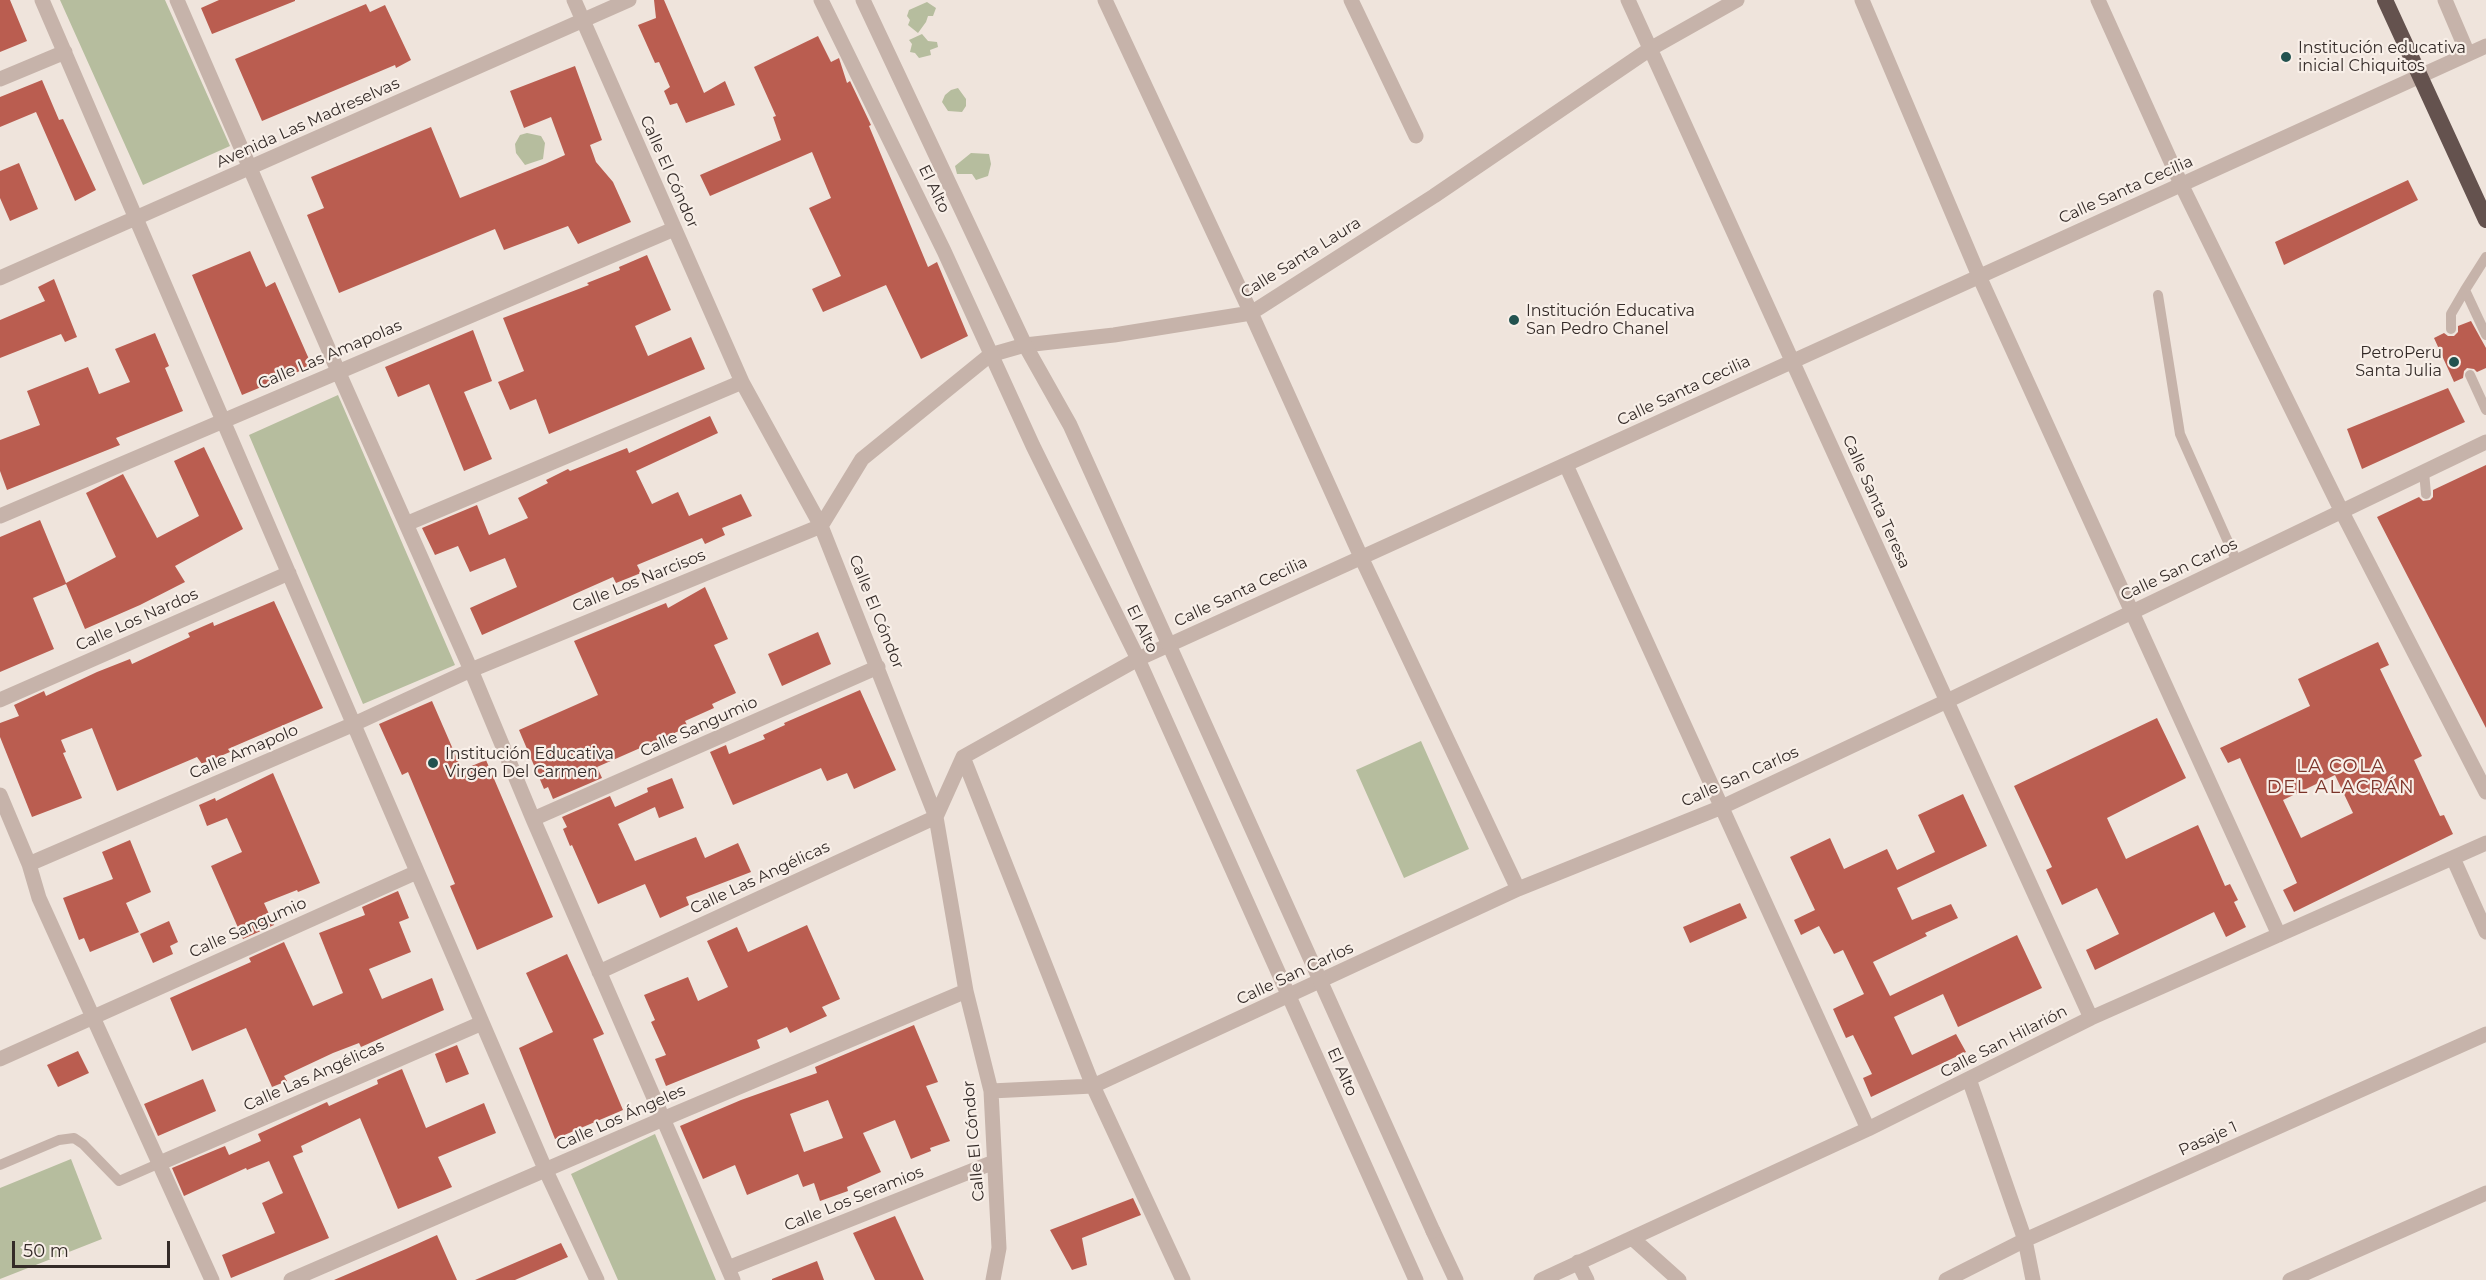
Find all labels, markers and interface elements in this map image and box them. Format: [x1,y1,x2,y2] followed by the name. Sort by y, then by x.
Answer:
[2298,38,2466,76] place label: Institución educativa inicial Chiquitos
[2279,50,2293,64] marker: Institución educativa inicial Chiquitos
[213,74,403,172] street label: Avenida Las Madreselvas
[636,113,702,231] street label: Calle El Cóndor
[2056,152,2196,228] street label: Calle Santa Cecilia
[914,162,954,216] street label: El Alto
[1237,213,1365,303] street label: Calle Santa Laura
[1526,301,1695,339] place label: Institución Educativa San Pedro Chanel
[1507,313,1521,327] marker: Institución Educativa San Pedro Chanel
[255,316,405,394] street label: Calle Las Amapolas
[2355,343,2442,381] place label: PetroPeru Santa Julia
[1614,352,1754,430] street label: Calle Santa Cecilia
[2447,355,2461,369] marker: PetroPeru Santa Julia
[1838,432,1914,572] street label: Calle Santa Teresa
[2118,535,2240,605] street label: Calle San Carlos
[570,546,708,616] street label: Calle Los Narcisos
[844,552,908,672] street label: Calle El Cóndor
[1171,553,1311,631] street label: Calle Santa Cecilia
[73,584,201,656] street label: Calle Los Nardos
[1122,602,1162,656] street label: El Alto
[637,693,761,761] street label: Calle Sangumio
[187,720,301,784] street label: Calle Amapolo
[1678,743,1802,811] street label: Calle San Carlos
[445,744,614,782] place label: Institución Educativa Virgen Del Carmen
[426,756,440,770] marker: Institución Educativa Virgen Del Carmen
[2267,756,2415,798] district label: LA COLA DEL ALACRÁN
[687,837,833,919] street label: Calle Las Angélicas
[186,894,310,962] street label: Calle Sangumio
[1234,939,1356,1009] street label: Calle San Carlos
[1937,1002,2071,1082] street label: Calle San Hilarión
[241,1036,387,1116] street label: Calle Las Angélicas
[1323,1045,1361,1099] street label: El Alto
[959,1080,989,1202] street label: Calle El Cóndor
[554,1081,688,1155] street label: Calle Los Ángeles
[2176,1118,2240,1160] street label: Pasaje 1
[782,1162,926,1236] street label: Calle Los Seramios
[15,1229,172,1267] scale bar
[23,1240,69,1262] text: 50 m

